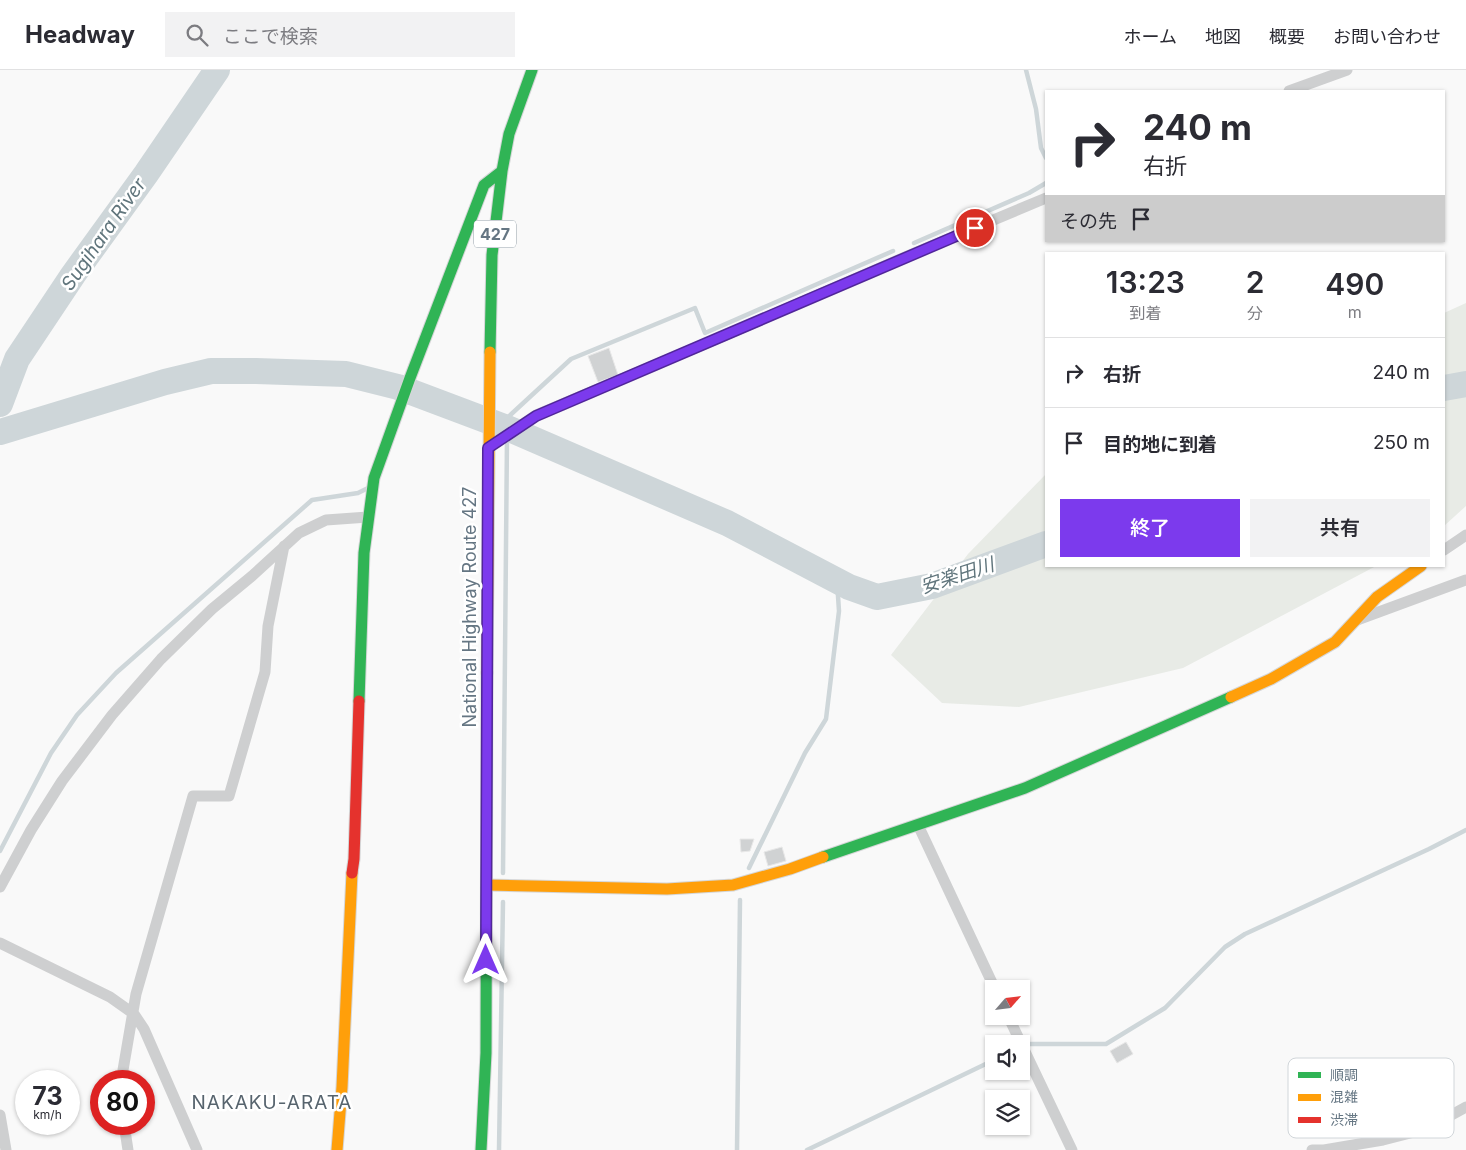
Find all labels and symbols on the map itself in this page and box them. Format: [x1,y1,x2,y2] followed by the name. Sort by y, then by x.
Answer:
[56,173,151,295] water label: Sugihara River
[954,207,996,249] pin
[474,220,516,248] road number: 427
[459,487,480,727] street label: National Highway Route 427
[917,552,999,598] water label: 安楽田川
[459,933,511,985] position arrow
[985,980,1030,1025] north arrow
[1288,1058,1454,1138] legend
[1330,1066,1358,1083] text: 順調
[90,1070,155,1135] speed limit sign: 80
[1330,1088,1358,1105] text: 混雑
[192,1091,352,1114] district label: NAKAKU-ARATA
[1330,1111,1358,1128] text: 渋滞

